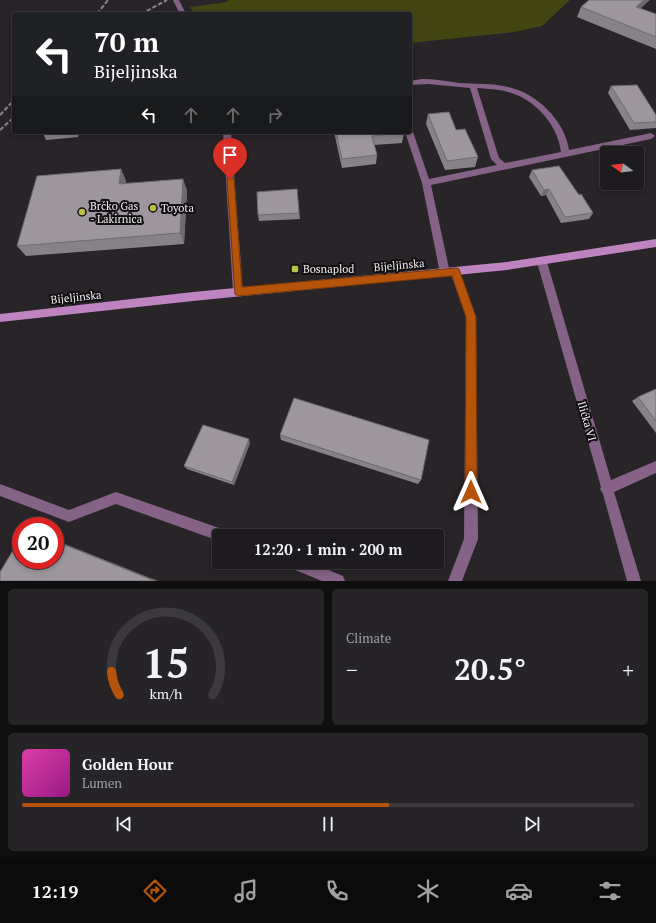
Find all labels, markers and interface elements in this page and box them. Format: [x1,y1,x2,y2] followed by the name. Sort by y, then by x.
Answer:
[94,23,159,60] text: 70 m
[28,28,80,80] icon: left
[94,59,178,83] text: Bijeljinska
[138,104,160,126] icon: left
[180,104,202,126] icon: ahead
[222,104,244,126] icon: ahead
[264,104,286,126] icon: right
[213,138,247,179] pin
[219,144,241,166] icon: arrive
[600,146,644,190] north arrow
[600,146,644,190] map controls
[90,199,143,226] place label: Brčko Gas - Lakirnica
[161,201,194,215] place label: Toyota
[148,203,158,213] marker: Toyota
[77,207,87,217] marker: Brčko Gas - Lakirnica
[373,256,425,274] street label: Bijeljinska
[303,262,354,276] place label: Bosnaplod
[290,264,300,274] marker: Bosnaplod
[50,287,103,307] street label: Bijeljinska
[575,400,599,443] street label: Ilićka VI
[450,471,492,513] position arrow
[12,517,64,569] speed limit sign: 20
[254,539,402,559] text: 12:20 · 1 min · 200 m
[346,629,391,647] text: Climate
[142,635,190,690] text: 15
[454,649,526,689] text: 20.5°
[346,655,358,684] text: −
[622,655,634,684] text: +
[150,684,183,703] text: km/h
[82,754,174,774] text: Golden Hour
[82,774,122,792] text: Lumen
[113,813,135,835] icon: previous
[317,813,339,835] icon: pause
[521,813,543,835] icon: next
[141,877,169,905] icon: directions
[232,877,260,905] icon: music
[323,877,351,905] icon: phone
[414,877,442,905] icon: climate
[505,877,533,905] icon: car
[596,877,624,905] icon: filters
[32,879,78,903] text: 12:19

